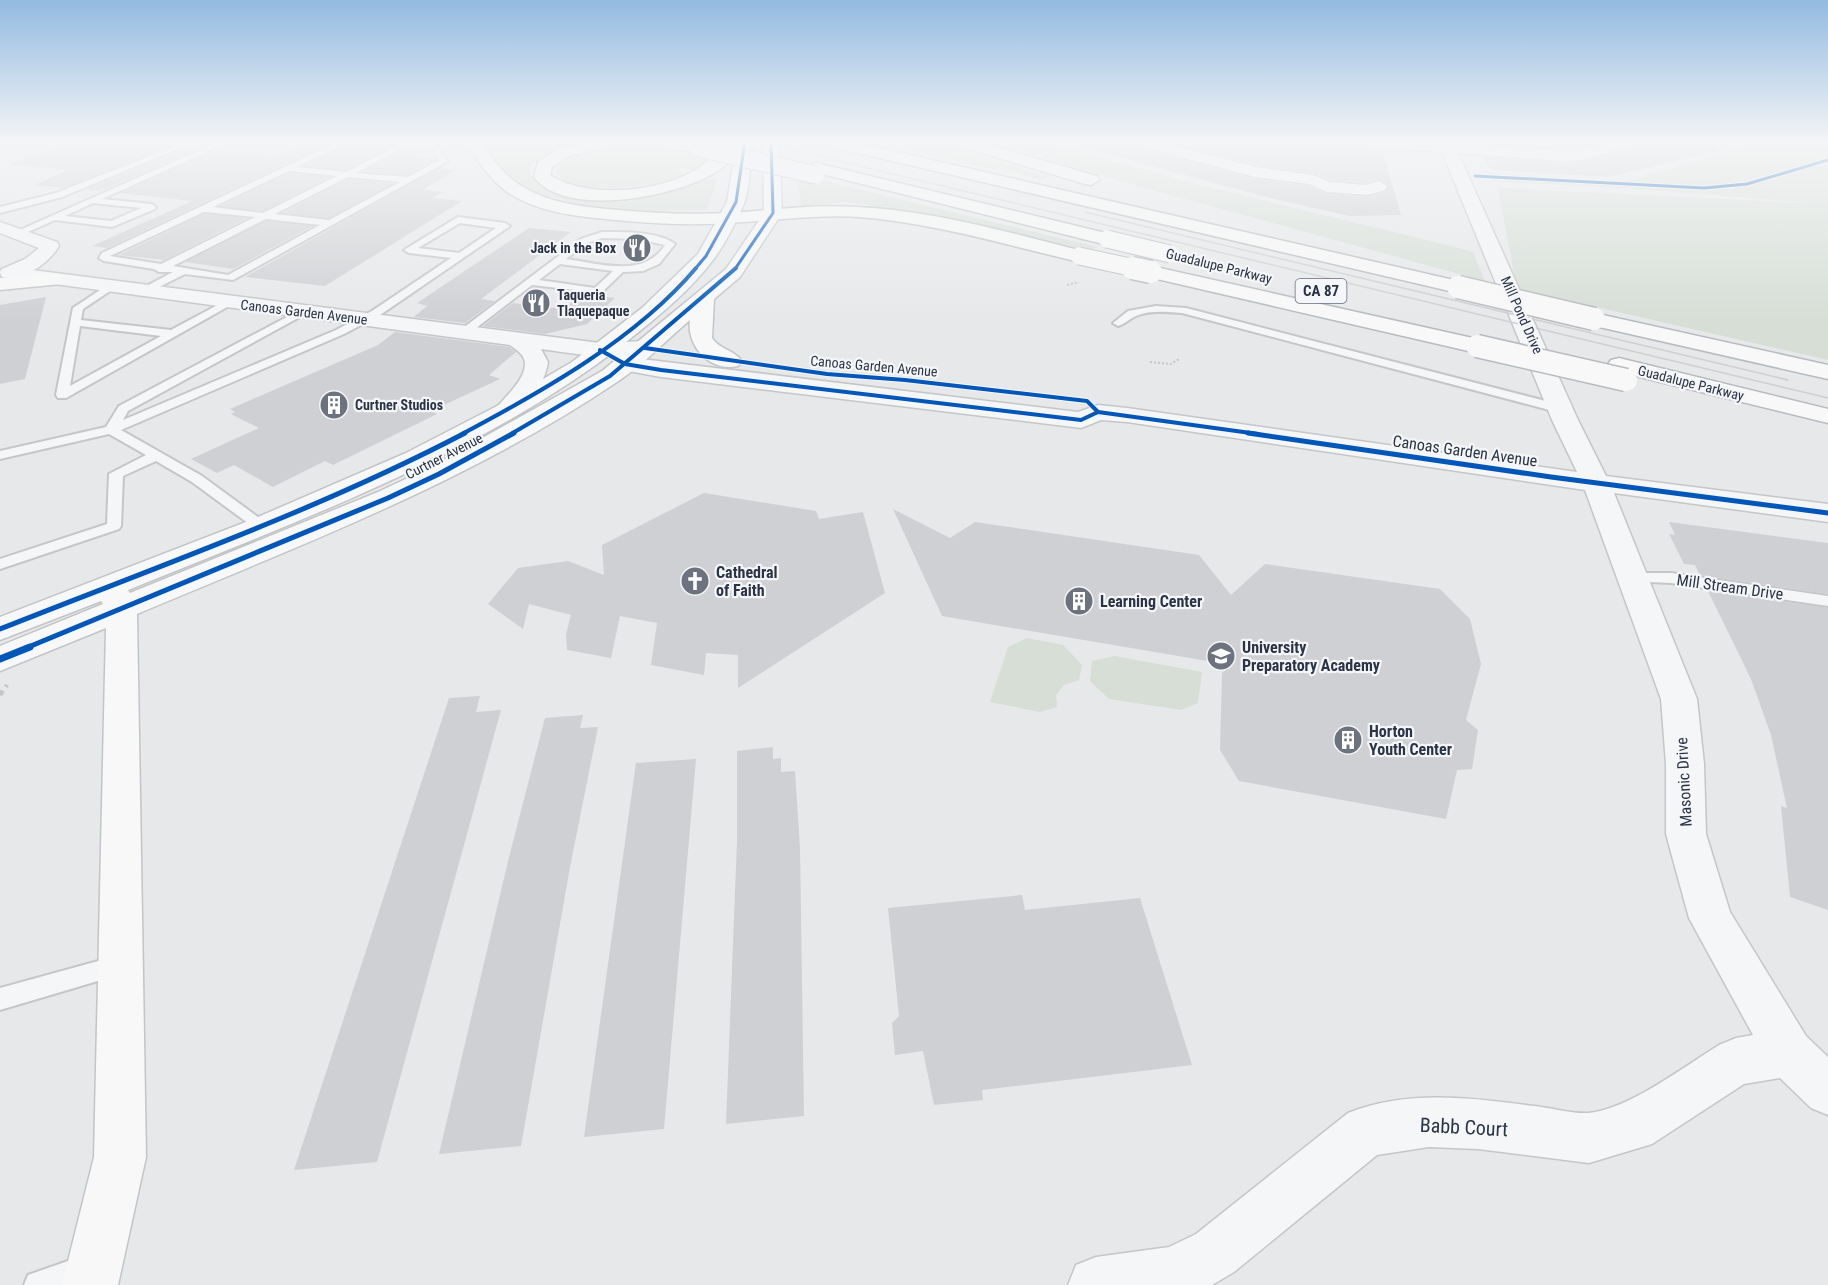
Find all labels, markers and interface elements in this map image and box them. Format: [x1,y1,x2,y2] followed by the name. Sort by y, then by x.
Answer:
[621,232,653,264] restaurant icon: Jack in the Box
[530,240,617,256] place label: Jack in the Box
[1164,245,1274,287] street label: Guadalupe Parkway
[1498,274,1546,357] street label: Mill Pond Drive
[1296,279,1346,303] road number: CA 87
[520,287,552,319] restaurant icon: Taqueria Tlaquepaque
[557,287,630,319] place label: Taqueria Tlaquepaque
[240,296,369,328] street label: Canoas Garden Avenue
[810,352,939,380] street label: Canoas Garden Avenue
[1636,362,1746,404] street label: Guadalupe Parkway
[318,389,350,421] building icon: Curtner Studios
[355,397,443,413] place label: Curtner Studios
[403,429,486,482] street label: Curtner Avenue
[1391,431,1539,471] street label: Canoas Garden Avenue
[716,563,778,600] place label: Cathedral of Faith
[679,565,711,597] church icon: Cathedral of Faith
[1676,570,1784,604] street label: Mill Stream Drive
[1063,585,1095,617] building icon: Learning Center
[1100,592,1202,611] place label: Learning Center
[1242,638,1380,675] place label: University Preparatory Academy
[1205,640,1237,672] school or university icon: University Preparatory Academy
[1369,722,1452,759] place label: Horton Youth Center
[1332,724,1364,756] building icon: Horton Youth Center
[1672,737,1696,827] street label: Masonic Drive
[1419,1113,1509,1141] street label: Babb Court

